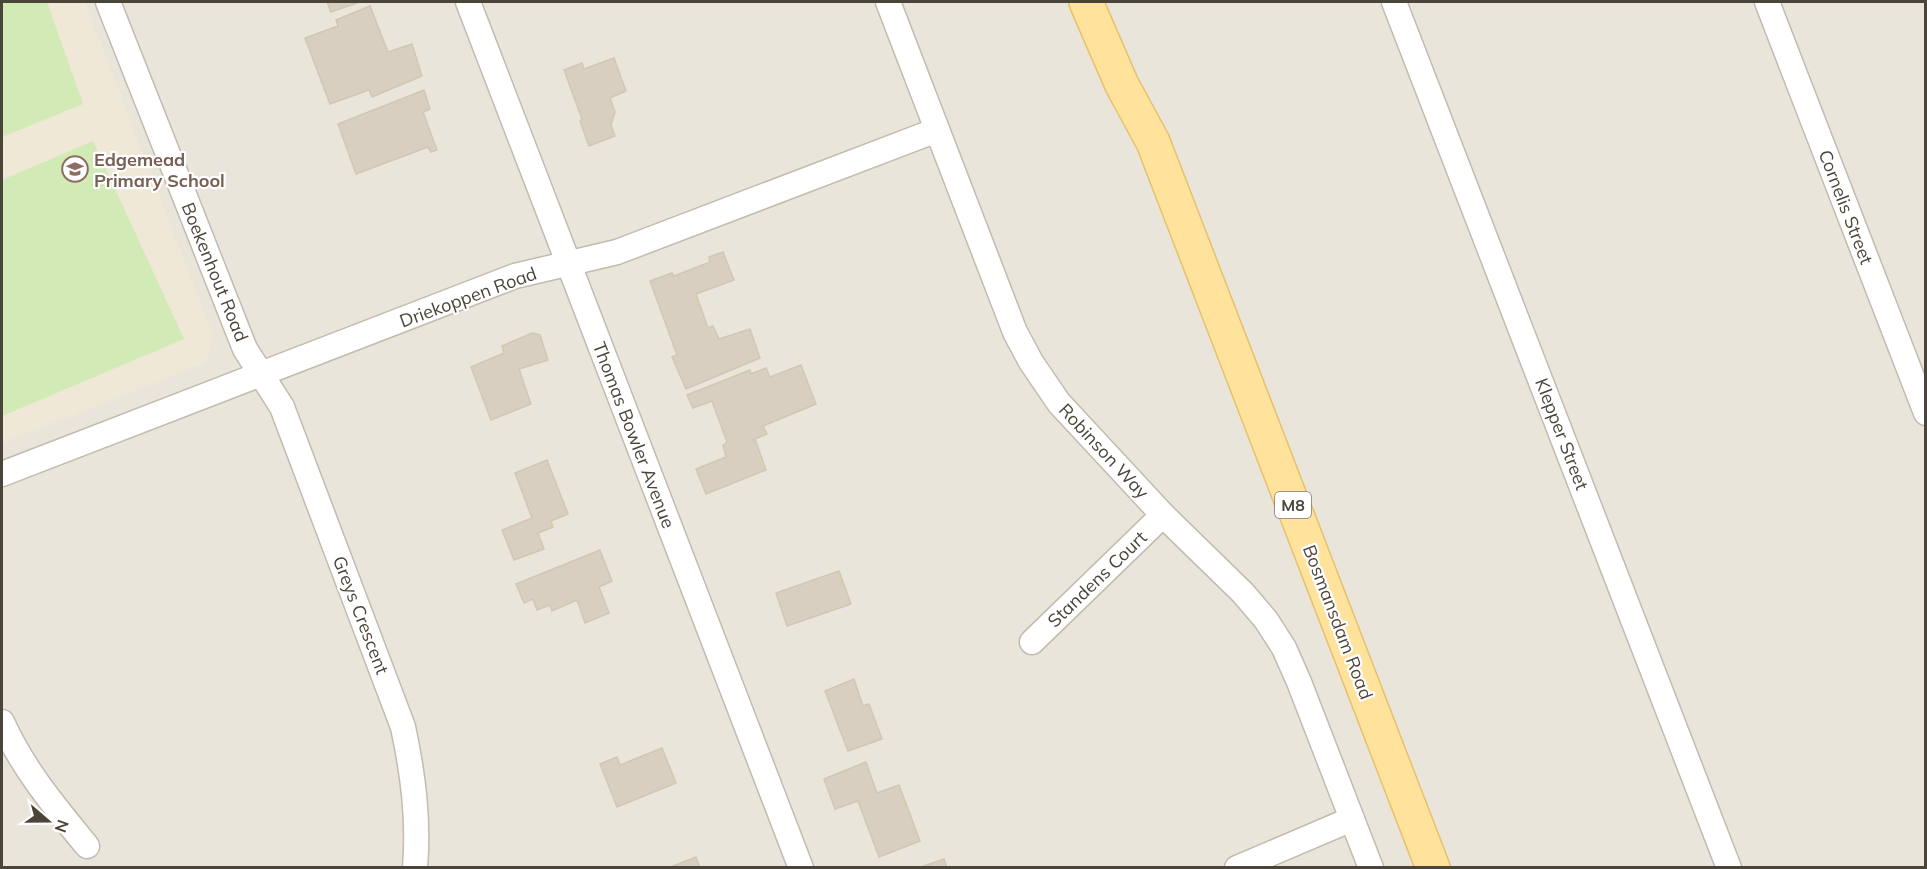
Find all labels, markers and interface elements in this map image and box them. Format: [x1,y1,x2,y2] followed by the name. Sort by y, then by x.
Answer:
[1814,146,1878,268] street label: Cornelis Street
[94,148,225,192] place label: Edgemead Primary School
[60,154,90,184] school or university icon: Edgemead Primary School
[177,199,253,345] street label: Boekenhout Road
[396,262,540,332] street label: Driekoppen Road
[588,338,680,532] street label: Thomas Bowler Avenue
[1530,375,1594,493] street label: Klepper Street
[1054,399,1154,504] street label: Robinson Way
[1275,492,1311,518] road number: M8
[1043,526,1151,632] street label: Standens Court
[1298,541,1378,703] street label: Bosmansdam Road
[328,552,394,678] street label: Greys Crescent
[18,791,78,851] north arrow
[51,817,74,835] text: N

